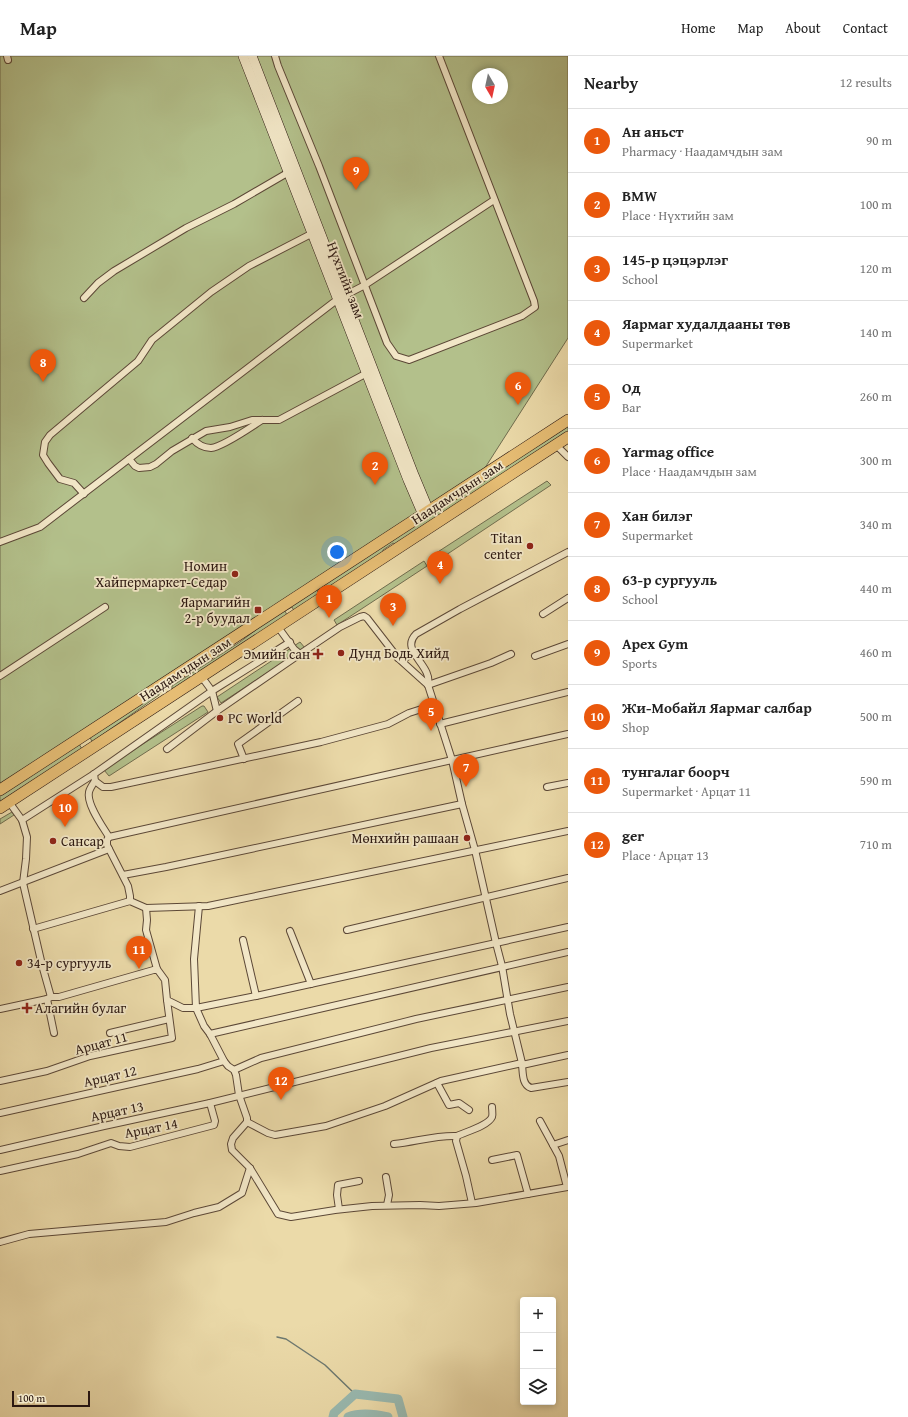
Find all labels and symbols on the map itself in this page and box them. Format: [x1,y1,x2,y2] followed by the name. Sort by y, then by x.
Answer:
[472,68,508,104] north arrow
[343,157,369,190] pin: 9
[322,239,370,321] street label: Нүхтийн зам
[30,349,56,382] pin: 8
[505,372,531,405] pin: 6
[362,452,388,485] pin: 2
[407,455,507,529] street label: Наадамчдын зам
[484,528,522,564] place label: Titan center
[525,541,535,551] marker: Titan center
[327,542,347,562] your location
[427,551,453,584] pin: 4
[96,556,227,592] place label: Номин Хайпермаркет-Седар
[230,569,240,579] marker: Номин Хайпермаркет-Седар
[316,585,342,618] pin: 1
[179,592,250,628] place label: Яармагийн 2-р буудал
[380,593,406,626] pin: 3
[253,605,263,615] marker: Яармагийн 2-р буудал
[135,632,235,706] street label: Наадамчдын зам
[348,643,450,663] place label: Дунд Бодь Хийд
[243,644,310,664] place label: Эмийн сан
[336,648,346,658] marker: Дунд Бодь Хийд
[313,649,323,659] marker: Эмийн сан
[418,698,444,731] pin: 5
[228,708,282,728] place label: PC World
[215,713,225,723] marker: PC World
[453,754,479,787] pin: 7
[52,794,78,827] pin: 10
[351,828,459,848] place label: Мөнхийн рашаан
[61,831,104,851] place label: Сансар
[462,833,472,843] marker: Мөнхийн рашаан
[48,836,58,846] marker: Сансар
[126,936,152,969] pin: 11
[27,953,112,973] place label: 34-р сургууль
[14,958,24,968] marker: 34-р сургууль
[35,998,126,1018] place label: Алагийн булаг
[22,1003,32,1013] marker: Алагийн булаг
[72,1026,130,1060] street label: Арцат 11
[81,1060,139,1092] street label: Арцат 12
[268,1067,294,1100] pin: 12
[89,1096,145,1126] street label: Арцат 13
[123,1113,180,1143] street label: Арцат 14
[12,1389,90,1408] scale bar

